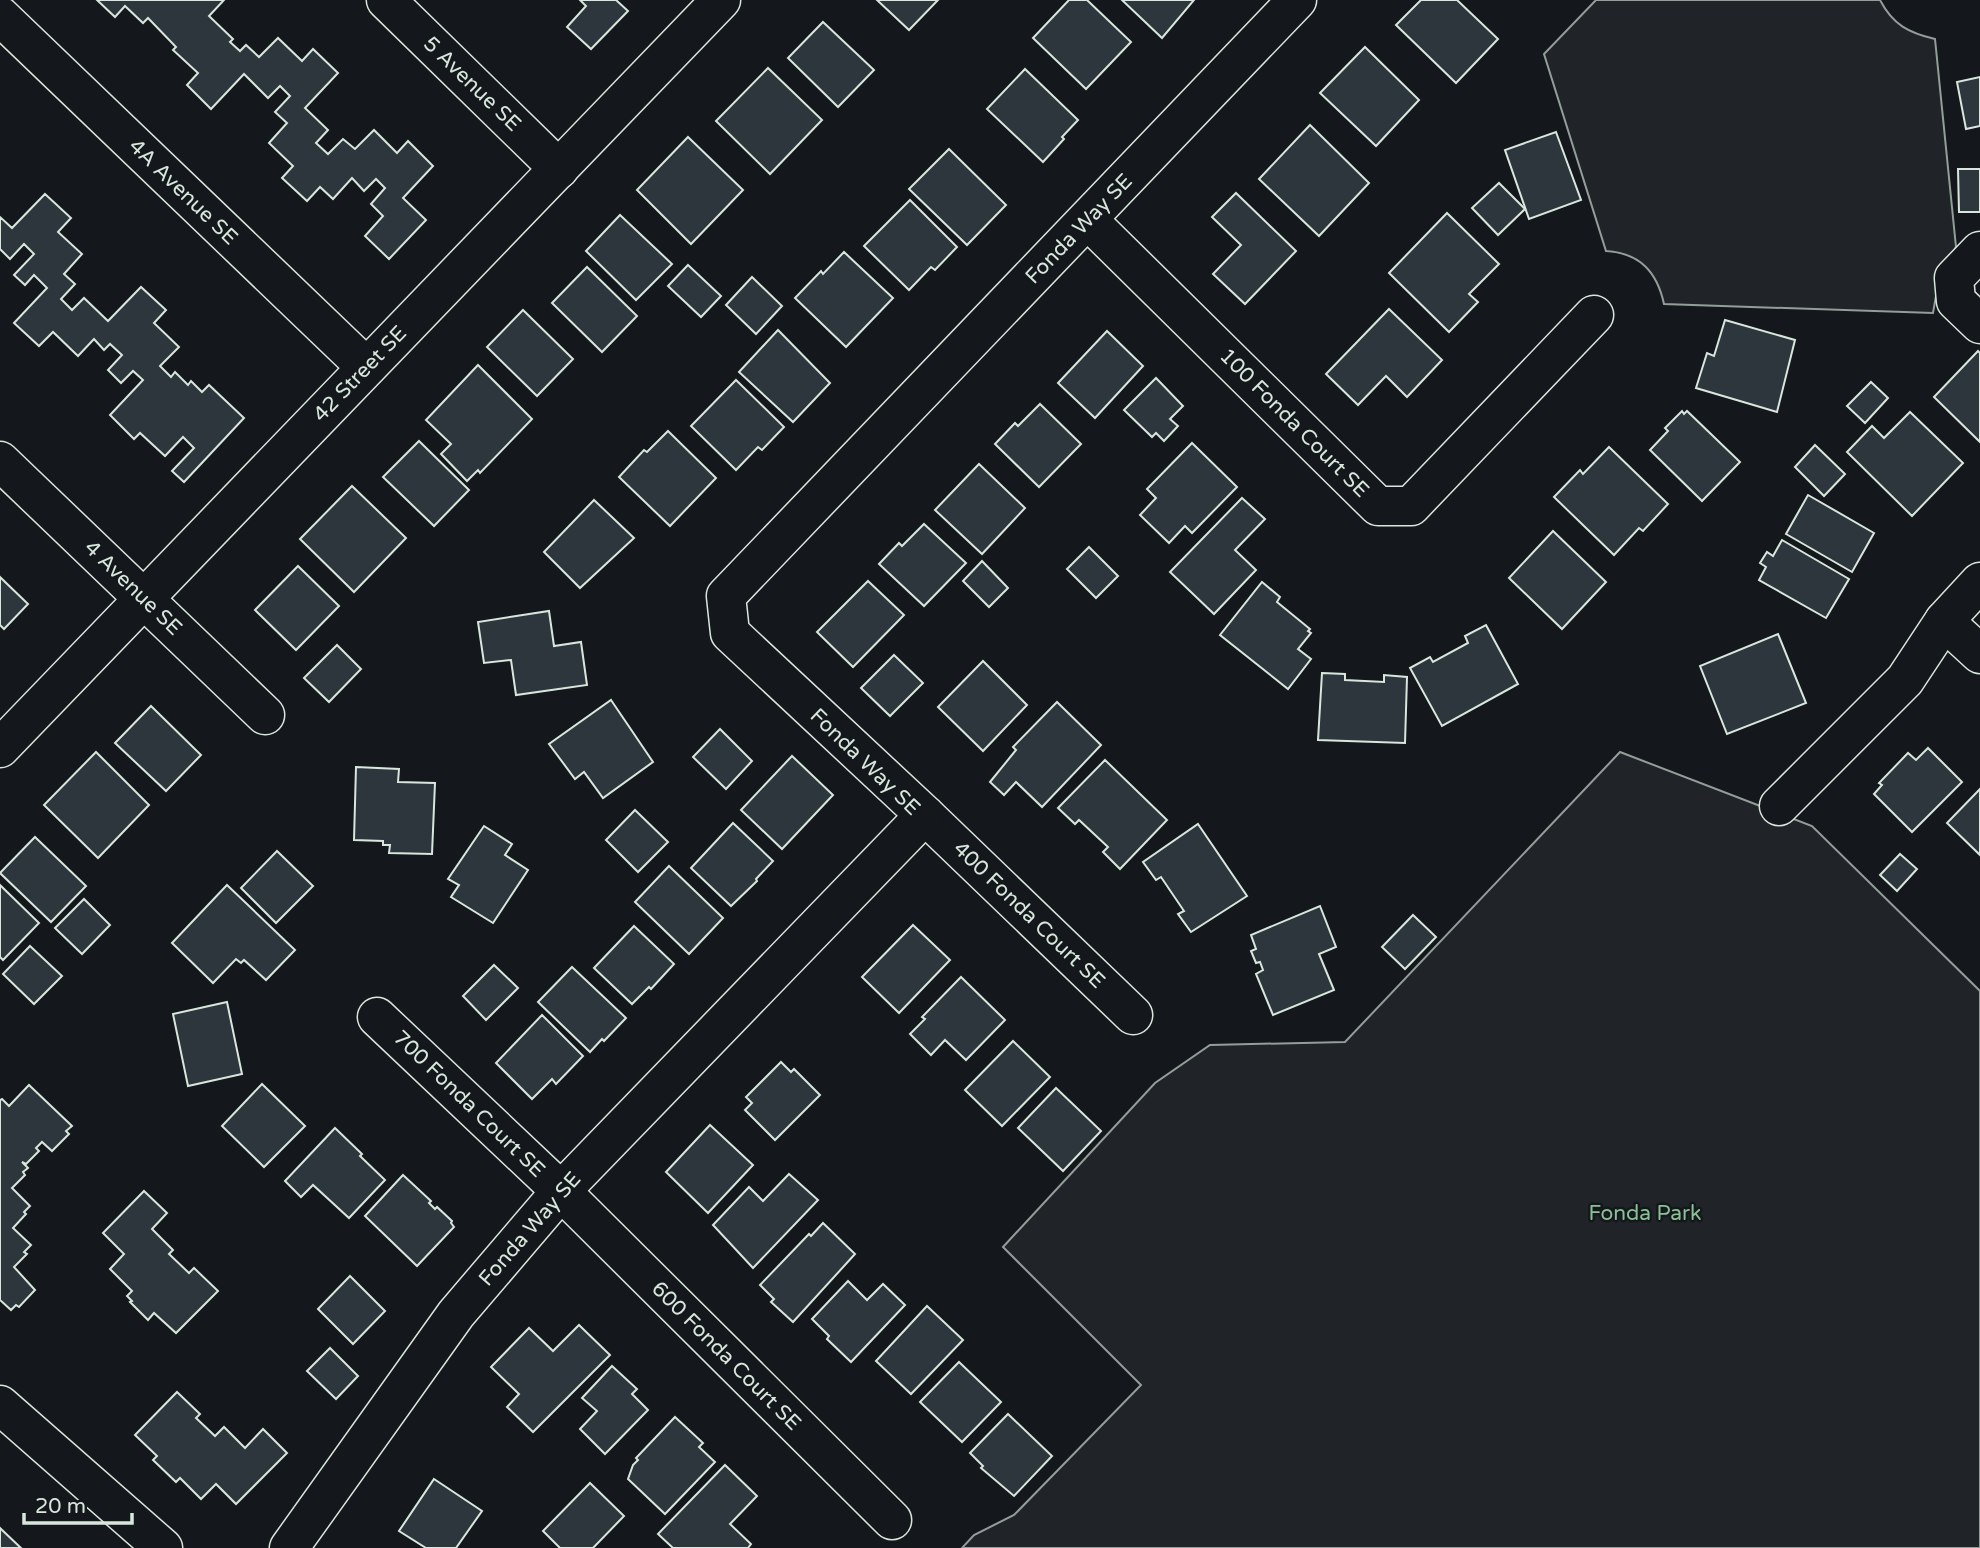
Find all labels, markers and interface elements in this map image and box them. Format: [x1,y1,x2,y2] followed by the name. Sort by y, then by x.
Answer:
[418,31,526,137] street label: 5 Avenue SE
[124,134,242,250] street label: 4A Avenue SE
[1020,169,1138,289] street label: Fonda Way SE
[308,321,412,427] street label: 42 Street SE
[1214,343,1374,503] street label: 100 Fonda Court SE
[79,535,187,641] street label: 4 Avenue SE
[805,703,925,821] street label: Fonda Way SE
[948,836,1110,994] street label: 400 Fonda Court SE
[388,1025,550,1183] street label: 700 Fonda Court SE
[474,1167,586,1291] street label: Fonda Way SE
[1589,1201,1701,1226] park label: Fonda Park
[646,1276,806,1436] street label: 600 Fonda Court SE
[24,1482,133,1526] scale bar
[35,1494,86,1519] text: 20 m

